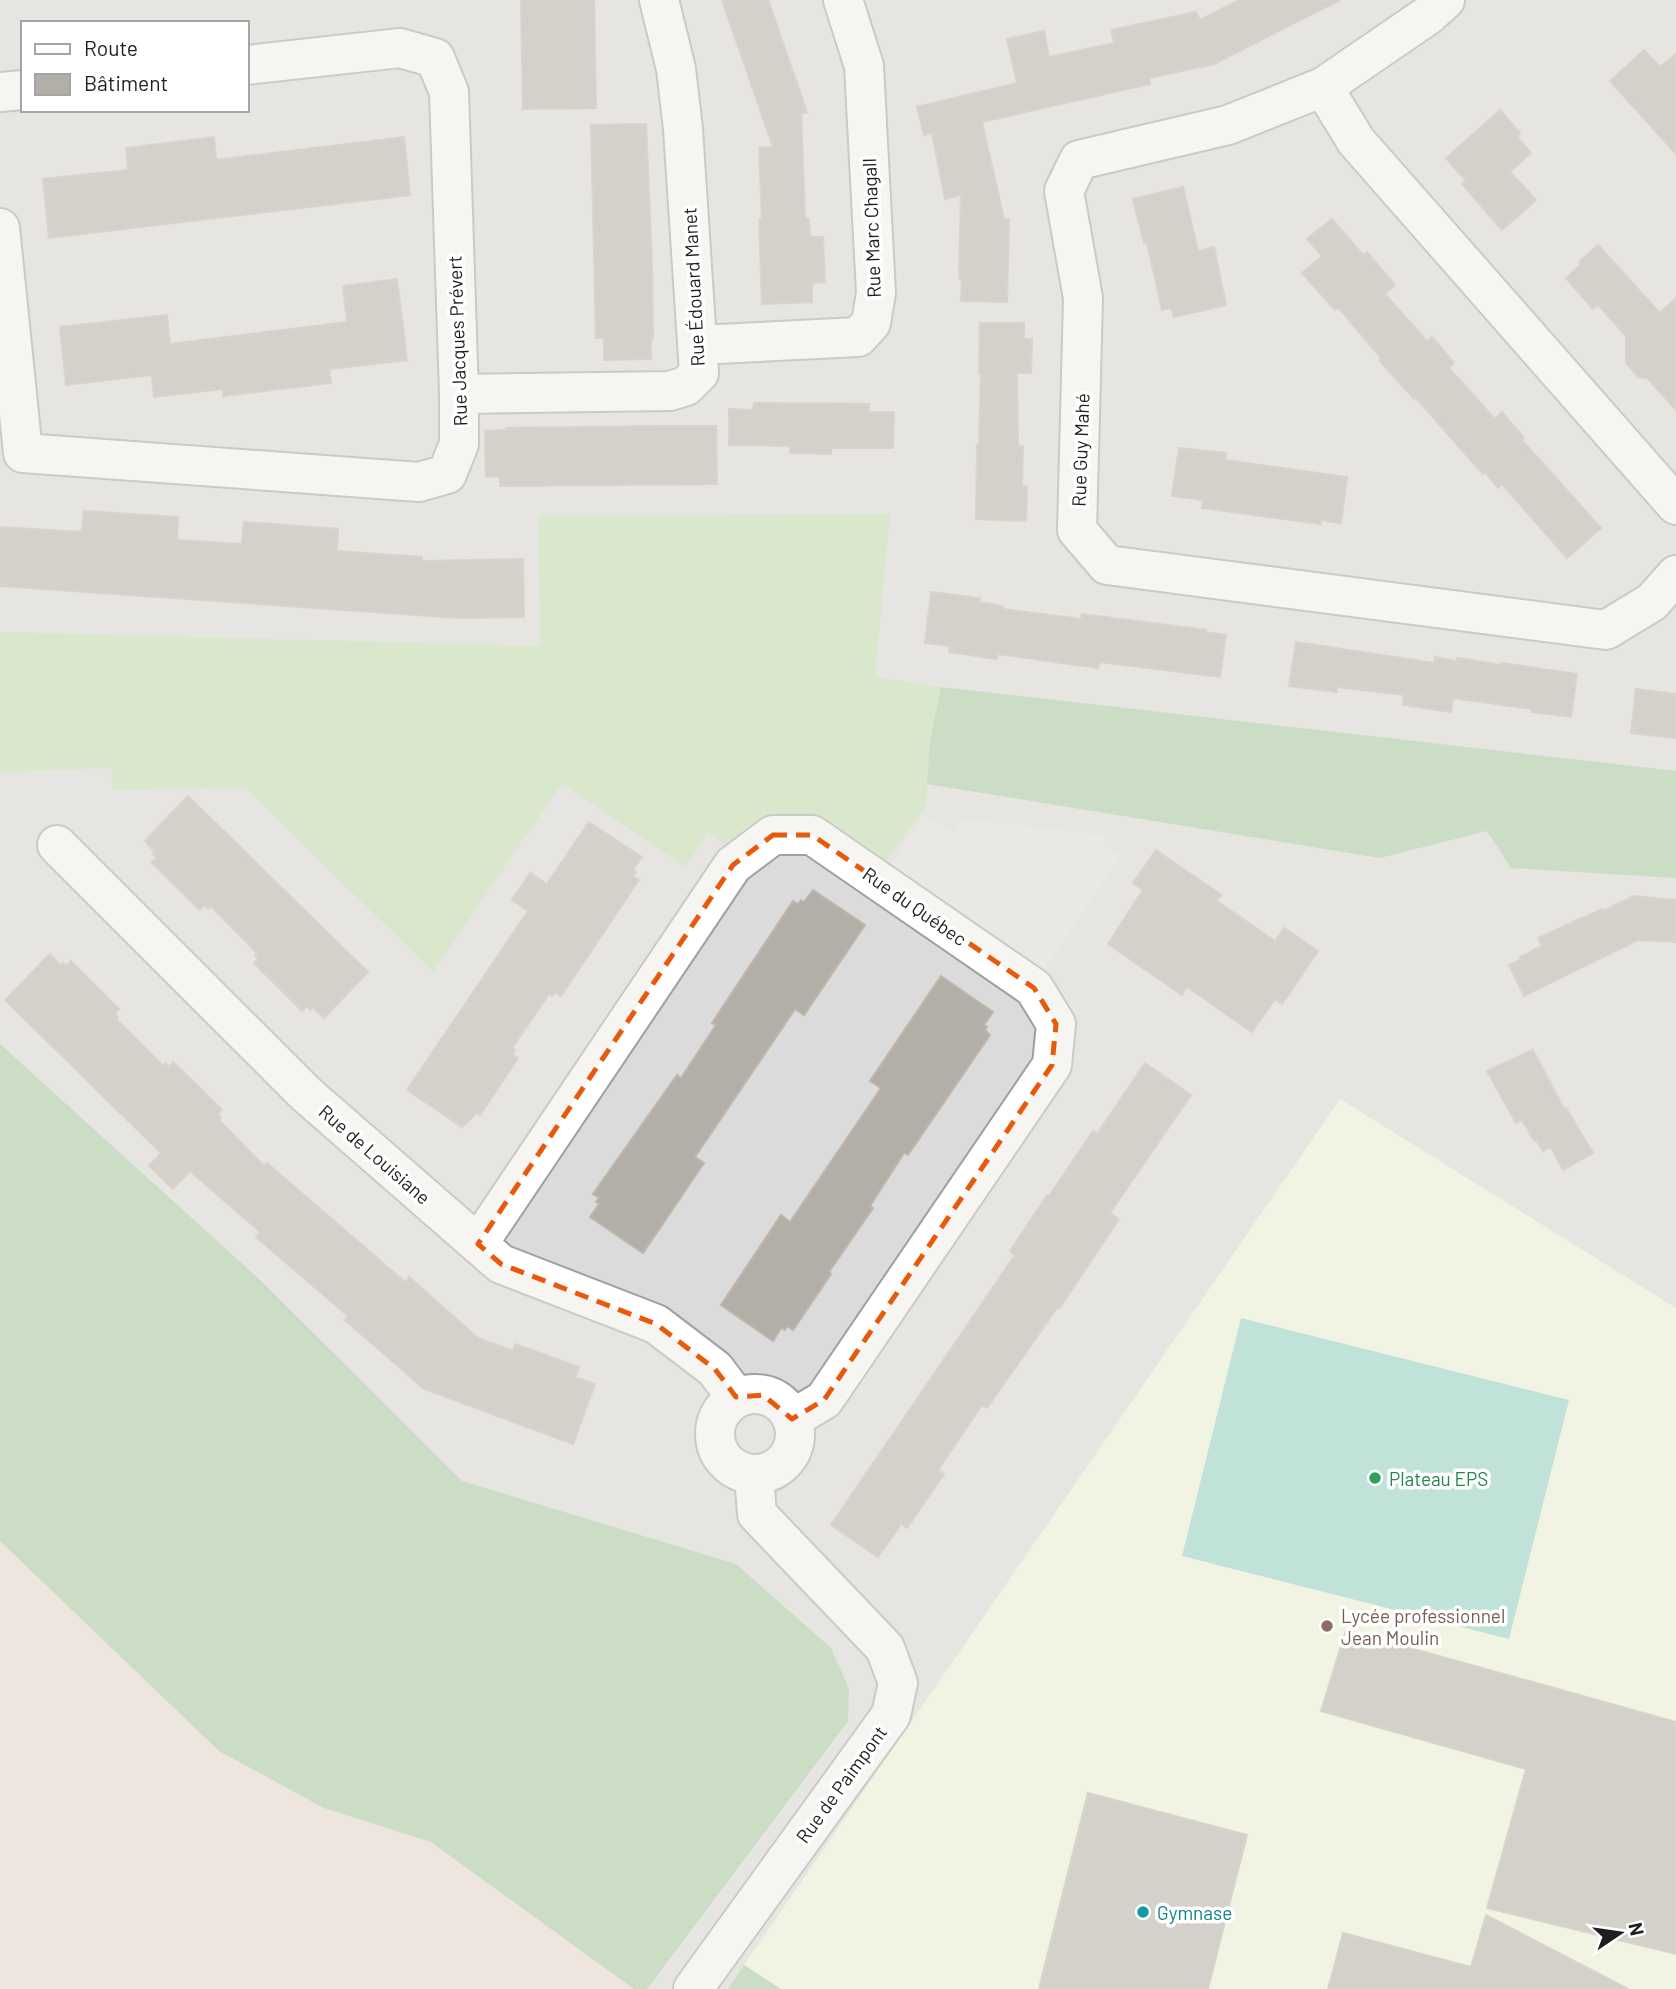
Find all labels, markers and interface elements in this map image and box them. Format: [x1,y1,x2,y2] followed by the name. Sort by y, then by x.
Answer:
[21,21,248,112] legend
[84,35,138,60] text: Route
[84,70,168,95] text: Bâtiment
[857,158,885,298] street label: Rue Marc Chagall
[677,207,709,367] street label: Rue Édouard Manet
[443,255,471,427] street label: Rue Jacques Prévert
[1067,393,1093,507] street label: Rue Guy Mahé
[859,862,971,950] street label: Rue du Québec
[315,1099,435,1209] street label: Rue de Louisiane
[1389,1467,1488,1490] place label: Plateau EPS
[1367,1470,1383,1486] marker: Plateau EPS
[1341,1604,1505,1649] place label: Lycée professionnel Jean Moulin
[1319,1618,1335,1634] marker: Lycée professionnel Jean Moulin
[791,1721,891,1847] street label: Rue de Paimpont
[1585,1898,1655,1968] north arrow
[1157,1901,1232,1924] place label: Gymnase
[1135,1904,1151,1920] marker: Gymnase
[1624,1920,1650,1938] text: N

